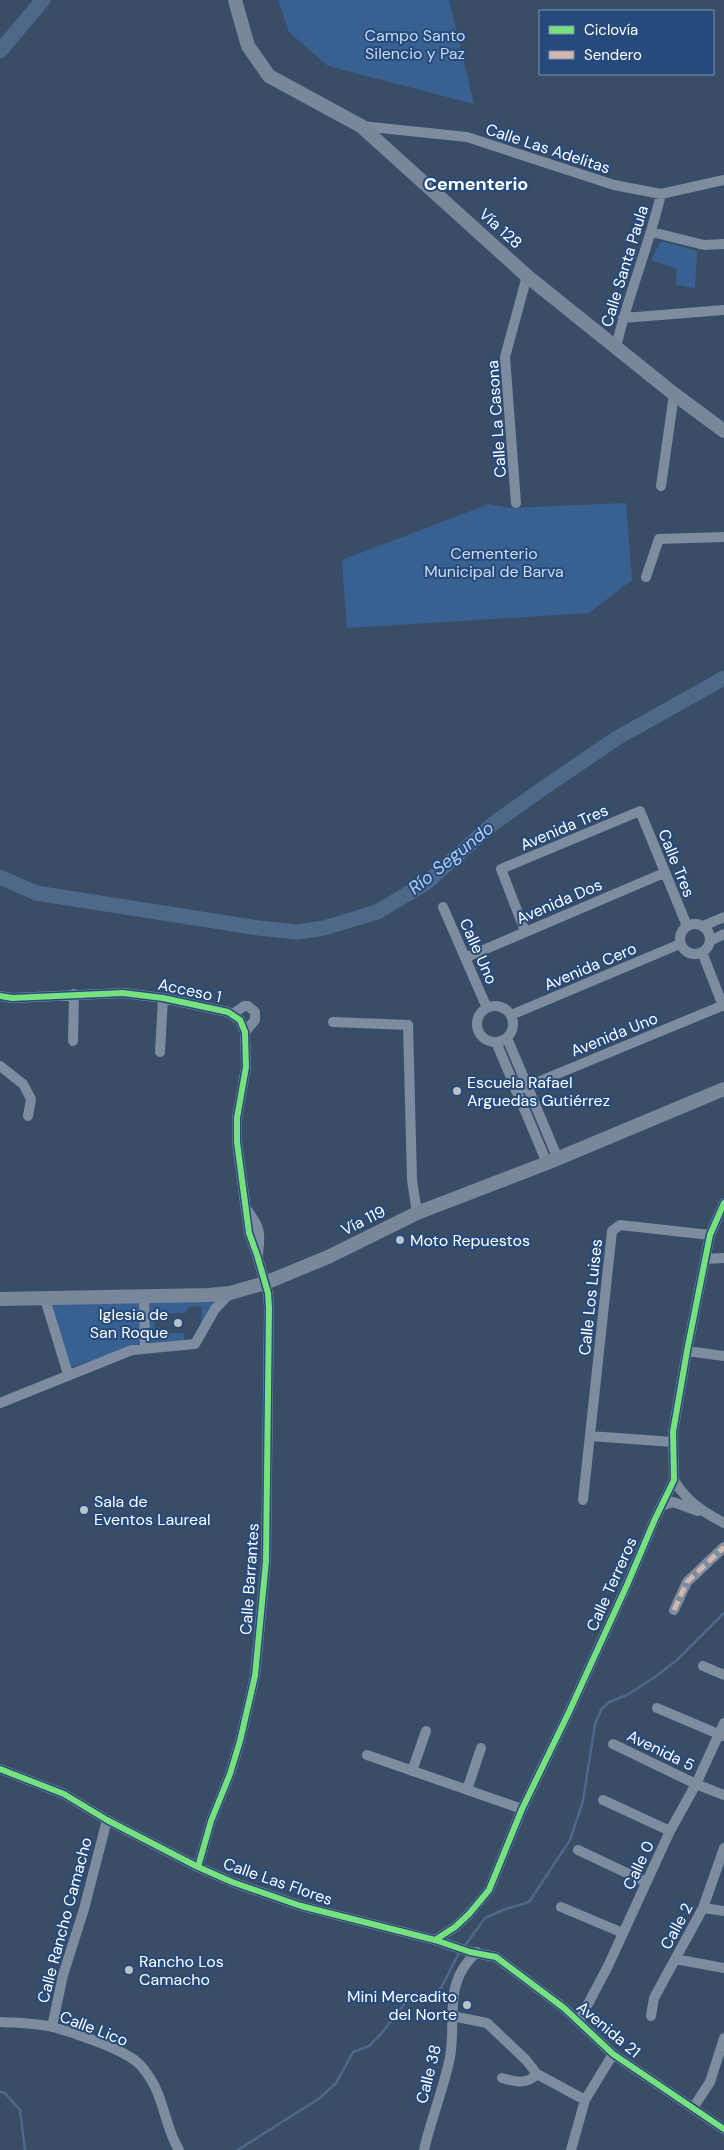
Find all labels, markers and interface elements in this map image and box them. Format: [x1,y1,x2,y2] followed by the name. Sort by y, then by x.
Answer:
[539,10,714,75] legend
[584,20,638,40] text: Ciclovía
[365,25,465,64] park label: Campo Santo Silencio y Paz
[584,45,642,65] text: Sendero
[483,118,613,179] street label: Calle Las Adelitas
[424,172,528,196] district label: Cementerio
[596,203,653,330] street label: Calle Santa Paula
[475,204,527,253] street label: Vía 128
[482,360,511,478] street label: Calle La Casona
[424,543,564,582] park label: Cementerio Municipal de Barva
[517,799,611,855] street label: Avenida Tres
[403,816,499,900] water label: Río Segundo
[653,826,700,900] street label: Calle Tres
[513,874,605,929] street label: Avenida Dos
[455,915,502,987] street label: Calle Uno
[541,938,640,995] street label: Avenida Cero
[156,974,224,1007] street label: Acceso 1
[568,1007,661,1061] street label: Avenida Uno
[467,1072,610,1111] place label: Escuela Rafael Arguedas Gutiérrez
[451,1085,463,1097] marker: Escuela Rafael Arguedas Gutiérrez
[337,1201,389,1240] street label: Vía 119
[410,1230,530,1251] place label: Moto Repuestos
[394,1234,406,1246] marker: Moto Repuestos
[574,1238,607,1356] street label: Calle Los Luises
[90,1304,168,1343] place label: Iglesia de San Roque
[172,1317,184,1329] marker: Iglesia de San Roque
[94,1491,210,1530] place label: Sala de Eventos Laureal
[78,1504,90,1516] marker: Sala de Eventos Laureal
[235,1522,264,1636] street label: Calle Barrantes
[581,1534,642,1635] street label: Calle Terreros
[623,1725,698,1776] street label: Avenida 5
[32,1835,97,2005] street label: Calle Rancho Camacho
[618,1837,659,1893] street label: Calle 0
[220,1853,335,1910] street label: Calle Las Flores
[655,1899,697,1953] street label: Calle 2
[139,1951,224,1990] place label: Rancho Los Camacho
[123,1964,135,1976] marker: Rancho Los Camacho
[347,1986,457,2025] place label: Mini Mercadito del Norte
[572,1997,645,2062] street label: Avenida 21
[461,1999,473,2011] marker: Mini Mercadito del Norte
[57,2006,131,2051] street label: Calle Lico
[411,2043,446,2106] street label: Calle 38

